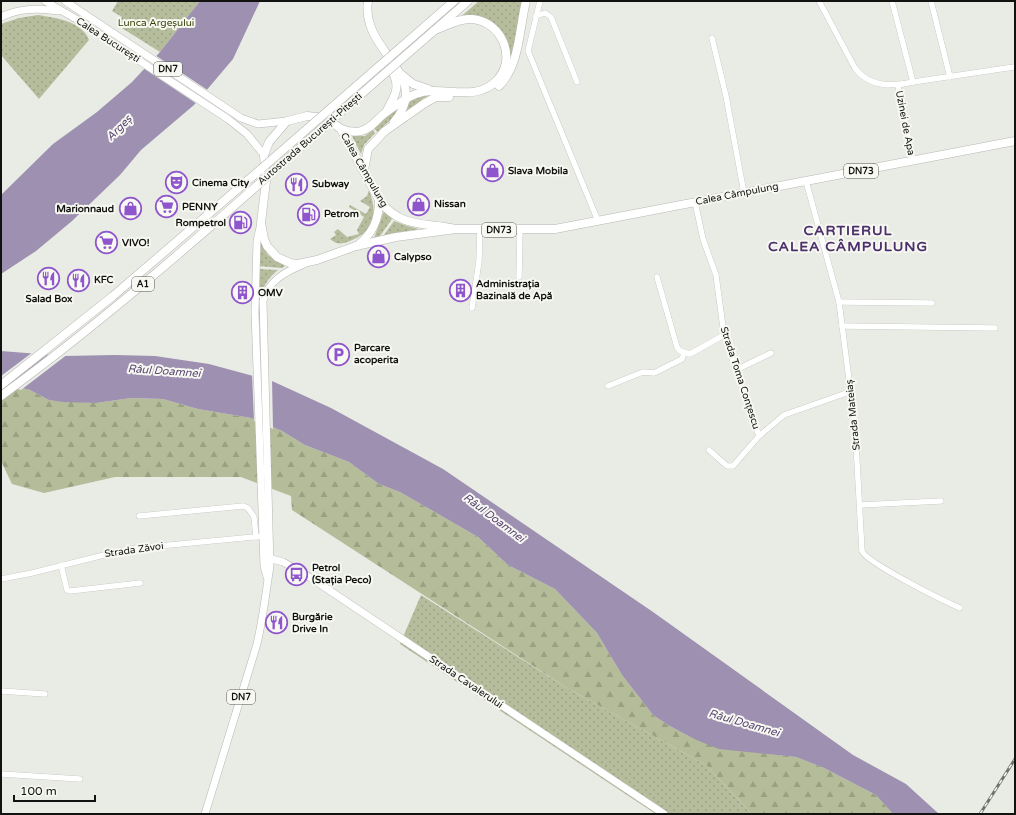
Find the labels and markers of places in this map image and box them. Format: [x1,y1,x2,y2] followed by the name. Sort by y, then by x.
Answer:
[480,158,506,184] shop icon: Slava Mobila
[508,165,568,177] place label: Slava Mobila
[163,170,189,196] theatre icon: Cinema City
[283,171,309,197] restaurant icon: Subway
[192,177,250,189] place label: Cinema City
[312,178,350,190] place label: Subway
[406,191,432,217] shop icon: Nissan
[153,194,179,220] supermarket icon: PENNY
[117,196,143,222] shop icon: Marionnaud
[434,198,466,210] place label: Nissan
[182,201,218,213] place label: PENNY
[296,201,322,227] fuel station icon: Petrom
[56,203,114,215] place label: Marionnaud
[324,208,359,220] place label: Petrom
[228,210,254,236] fuel station icon: Rompetrol
[176,217,226,229] place label: Rompetrol
[93,230,119,256] supermarket icon: VIVO!
[122,237,150,249] place label: VIVO!
[365,244,391,270] shop icon: Calypso
[394,251,432,263] place label: Calypso
[36,266,62,292] restaurant icon: Salad Box
[65,267,91,293] restaurant icon: KFC
[94,274,114,286] place label: KFC
[447,277,473,303] building icon: Administrația Bazinală de Apă
[476,278,553,302] place label: Administrația Bazinală de Apă
[229,280,255,306] building icon: OMV
[258,287,283,299] place label: OMV
[25,293,73,305] place label: Salad Box
[326,341,352,367] parking icon: Parcare acoperita
[354,342,399,366] place label: Parcare acoperita
[284,561,310,587] bus stop icon: Petrol (Stația Peco)
[312,562,371,586] place label: Petrol (Stația Peco)
[264,610,290,636] restaurant icon: Burgărie Drive In
[292,611,333,635] place label: Burgărie Drive In

